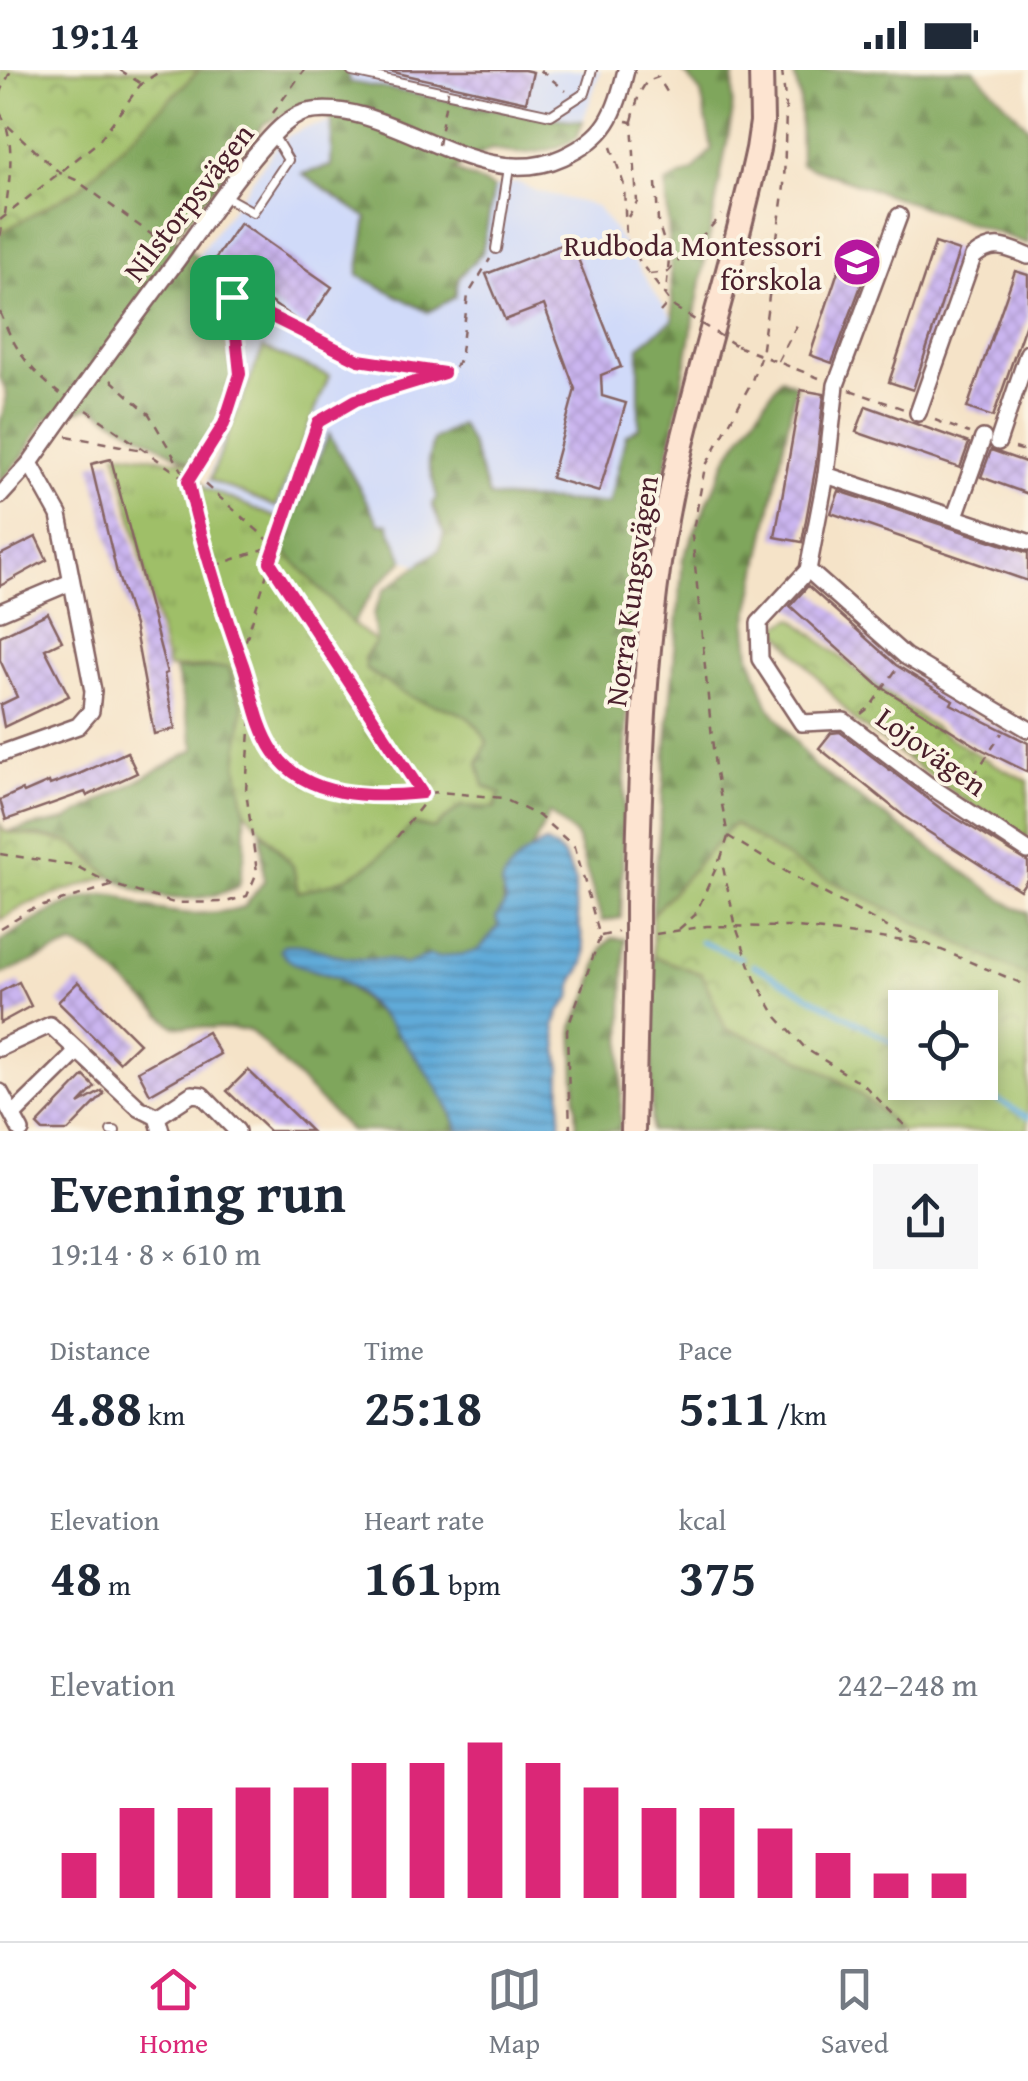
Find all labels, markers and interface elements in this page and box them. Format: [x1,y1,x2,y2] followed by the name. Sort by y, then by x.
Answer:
[50,7,140,63] text: 19:14
[112,114,264,290] street label: Nilstorpsvägen
[564,223,822,301] place label: Rudboda Montessori förskola
[831,236,883,288] school or university icon: Rudboda Montessori förskola
[190,255,275,340] pin
[205,270,260,325] icon: arrive
[593,473,669,709] street label: Norra Kungsvägen
[867,696,997,806] street label: Lojovägen
[888,990,998,1100] map controls
[888,990,998,1100] button: locate
[50,1152,346,1232] text: Evening run
[873,1164,978,1269] button: share
[50,1230,261,1277] text: 19:14 · 8 × 610 m
[50,1329,150,1370] text: Distance
[364,1329,424,1370] text: Time
[679,1329,733,1370] text: Pace
[50,1370,142,1443] text: 4.88
[364,1370,482,1443] text: 25:18
[679,1370,771,1443] text: 5:11
[142,1394,185,1435] text: km
[771,1394,827,1435] text: /km
[50,1499,160,1540] text: Elevation
[364,1499,484,1540] text: Heart rate
[679,1499,726,1540] text: kcal
[50,1540,102,1613] text: 48
[364,1540,442,1613] text: 161
[679,1540,756,1613] text: 375
[102,1564,131,1605] text: m
[442,1564,501,1605] text: bpm
[50,1661,175,1708] text: Elevation
[837,1661,978,1708] text: 242–248 m
[139,1962,208,2063] tab: Home
[487,1962,542,2063] tab: Map
[821,1962,889,2063] tab: Saved

